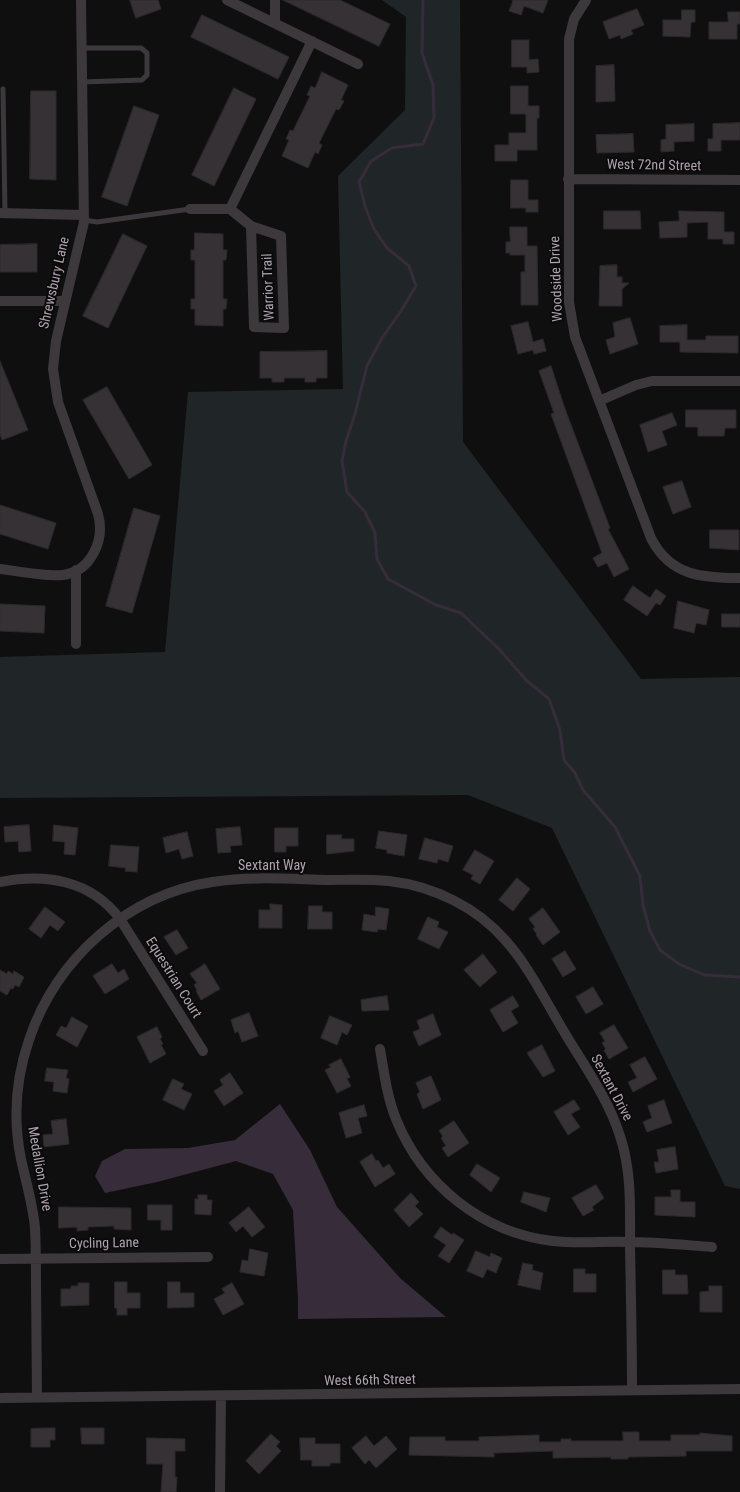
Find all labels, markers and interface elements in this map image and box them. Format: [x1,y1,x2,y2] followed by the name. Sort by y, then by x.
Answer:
[607,157,701,175] street label: West 72nd Street
[36,235,74,331] street label: Shrewsbury Lane
[547,236,567,322] street label: Woodside Drive
[259,253,279,321] street label: Warrior Trail
[238,858,306,874] street label: Sextant Way
[141,934,205,1022] street label: Equestrian Court
[586,1052,636,1124] street label: Sextant Drive
[23,1125,55,1213] street label: Medallion Drive
[69,1235,139,1253] street label: Cycling Lane
[324,1372,416,1390] street label: West 66th Street

